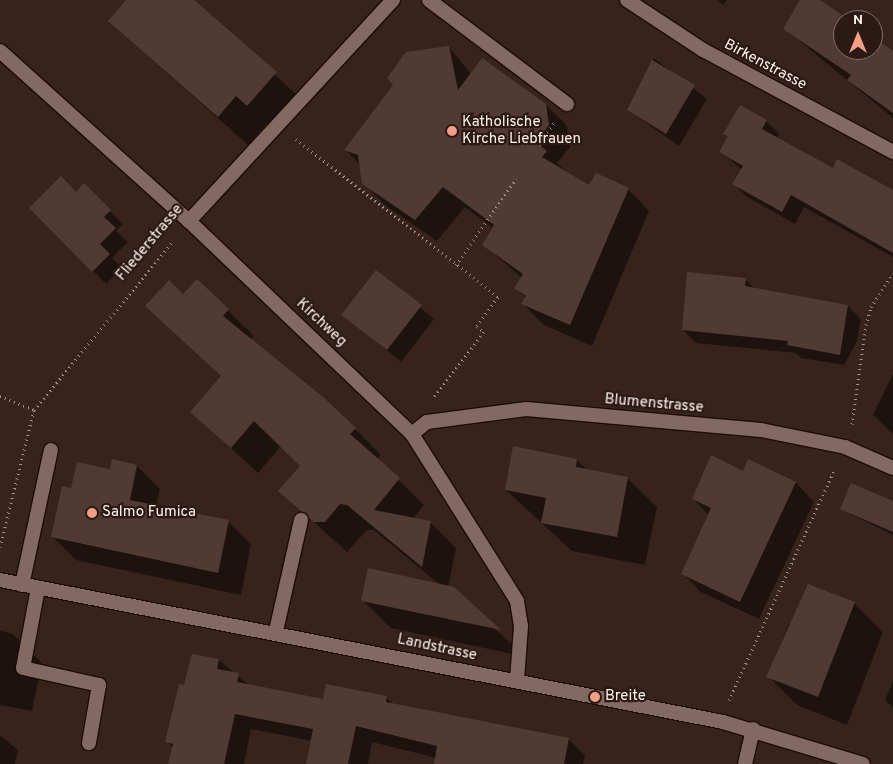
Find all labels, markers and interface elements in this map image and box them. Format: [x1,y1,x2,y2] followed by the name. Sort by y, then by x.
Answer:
[833,10,883,60] north arrow
[853,12,863,29] text: N
[721,36,809,94] street label: Birkenstrasse
[462,113,581,148] place label: Katholische Kirche Liebfrauen
[446,125,458,137] marker: Katholische Kirche Liebfrauen
[113,201,187,285] street label: Fliederstrasse
[292,295,350,351] street label: Kirchweg
[604,391,704,417] street label: Blumenstrasse
[102,504,196,522] place label: Salmo Fumica
[86,507,98,519] marker: Salmo Fumica
[396,631,478,665] street label: Landstrasse
[605,688,646,706] place label: Breite
[589,691,601,703] marker: Breite

